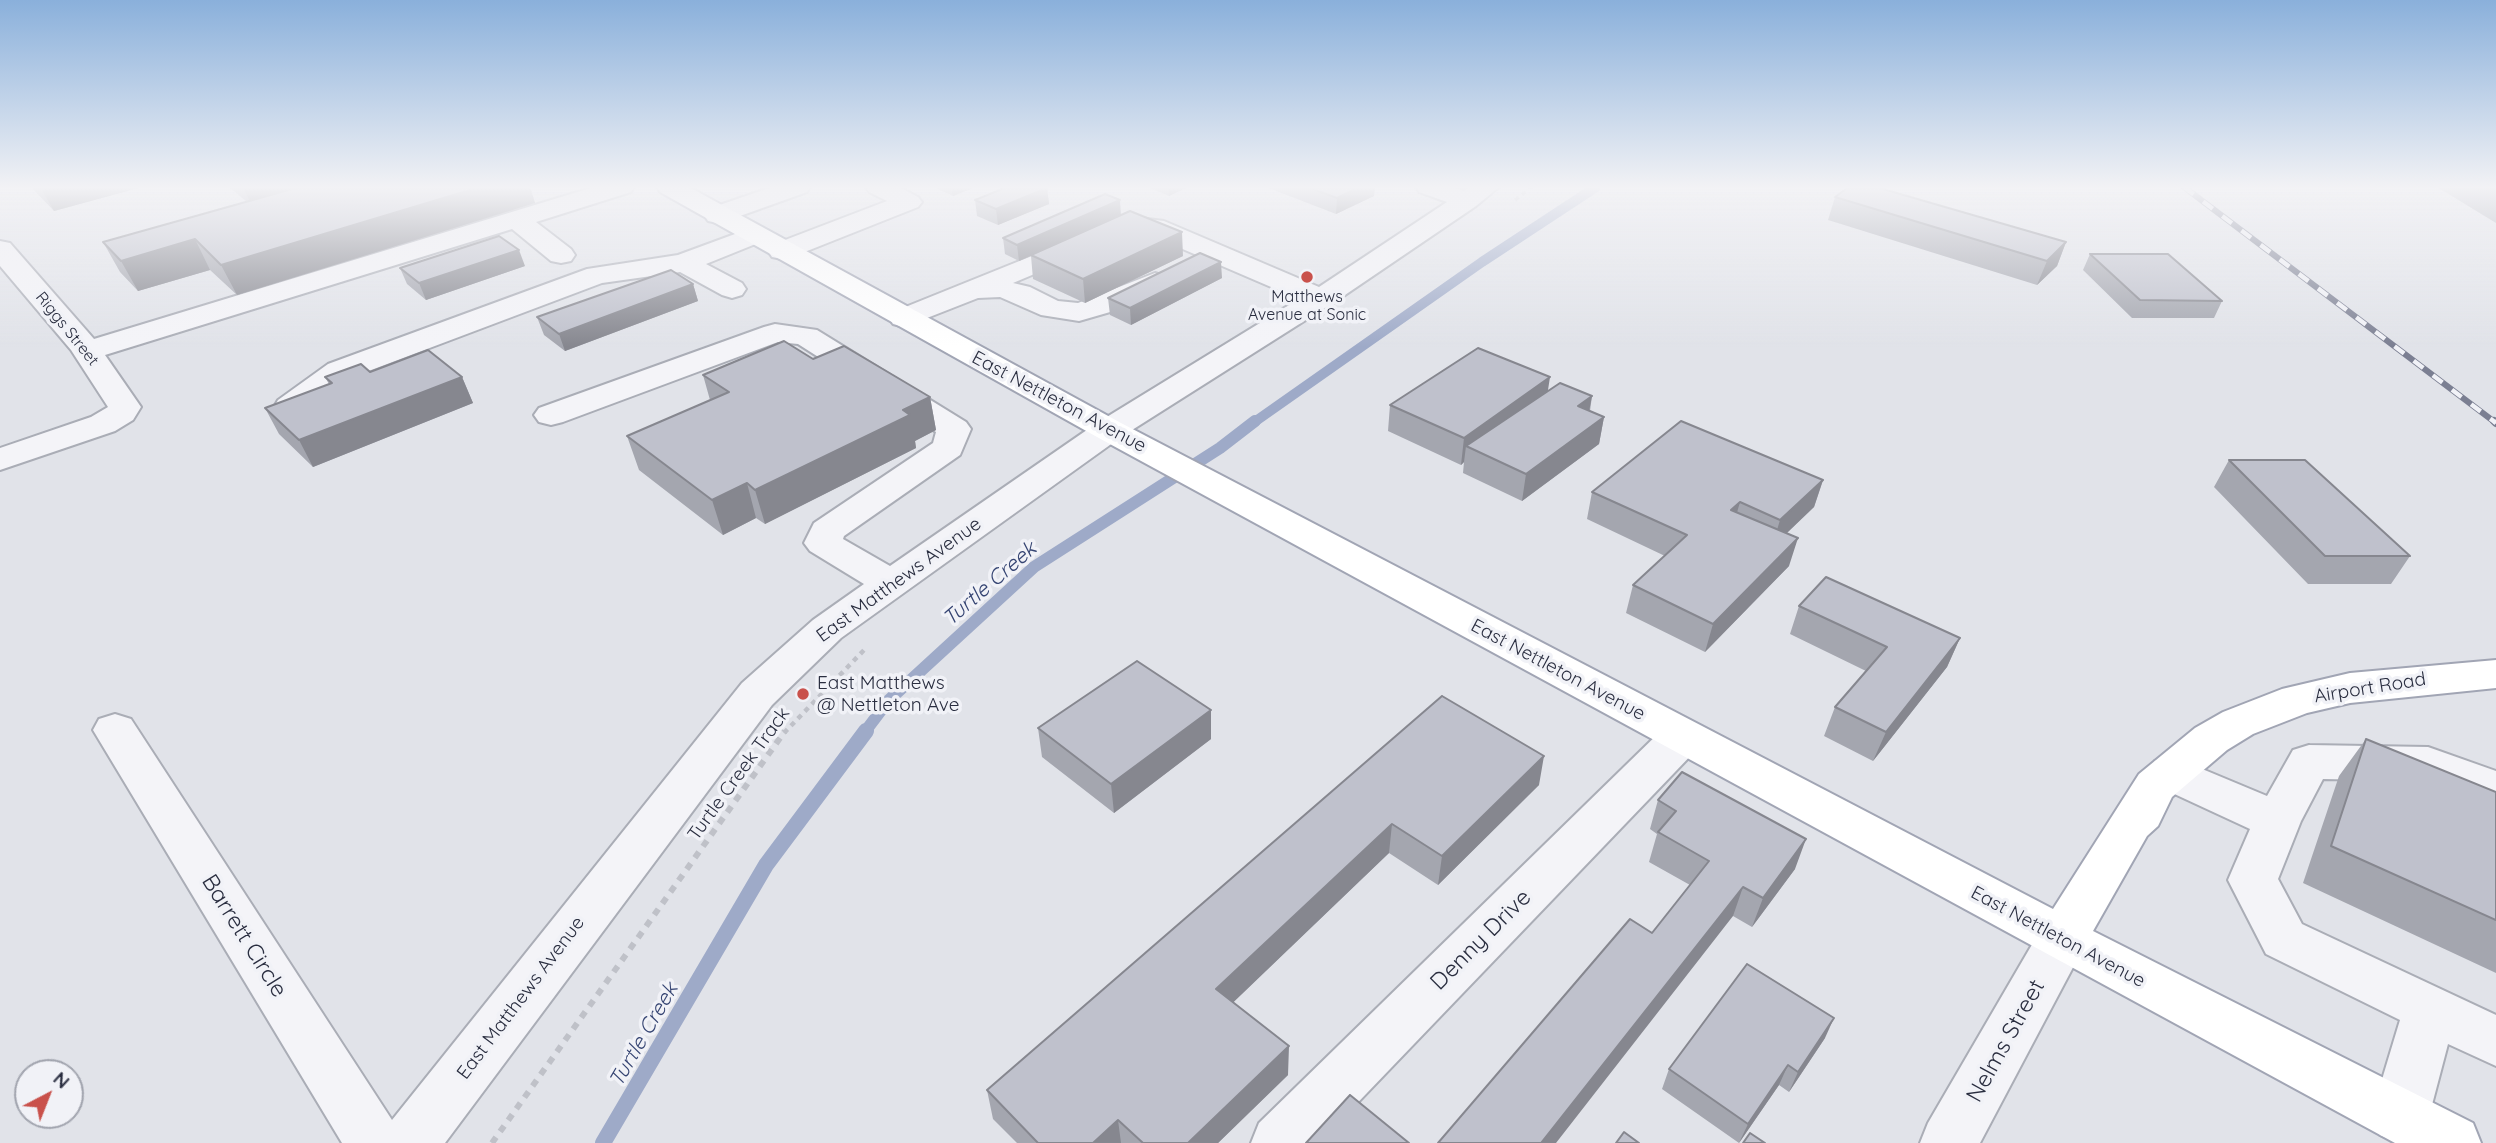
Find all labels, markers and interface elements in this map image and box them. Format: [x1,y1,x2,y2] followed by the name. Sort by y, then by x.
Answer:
[1299,269,1315,285] marker: Matthews Avenue at Sonic
[1248,287,1366,325] place label: Matthews Avenue at Sonic
[31,288,103,370] street label: Riggs Street
[968,346,1150,458] street label: East Nettleton Avenue
[812,513,986,647] street label: East Matthews Avenue
[938,536,1042,632] water label: Turtle Creek
[1467,614,1649,726] street label: East Nettleton Avenue
[2313,668,2427,708] street label: Airport Road
[817,672,959,716] place label: East Matthews @ Nettleton Ave
[795,686,811,702] marker: East Matthews @ Nettleton Ave
[683,703,795,845] street label: Turtle Creek Track
[195,870,293,1002] street label: Barrett Circle
[1967,881,2149,993] street label: East Nettleton Avenue
[1425,884,1537,996] street label: Denny Drive
[452,912,590,1084] street label: East Matthews Avenue
[1961,975,2051,1107] street label: Nelms Street
[604,979,684,1091] water label: Turtle Creek
[14,1059,84,1129] north arrow
[48,1066,75,1093] text: N

